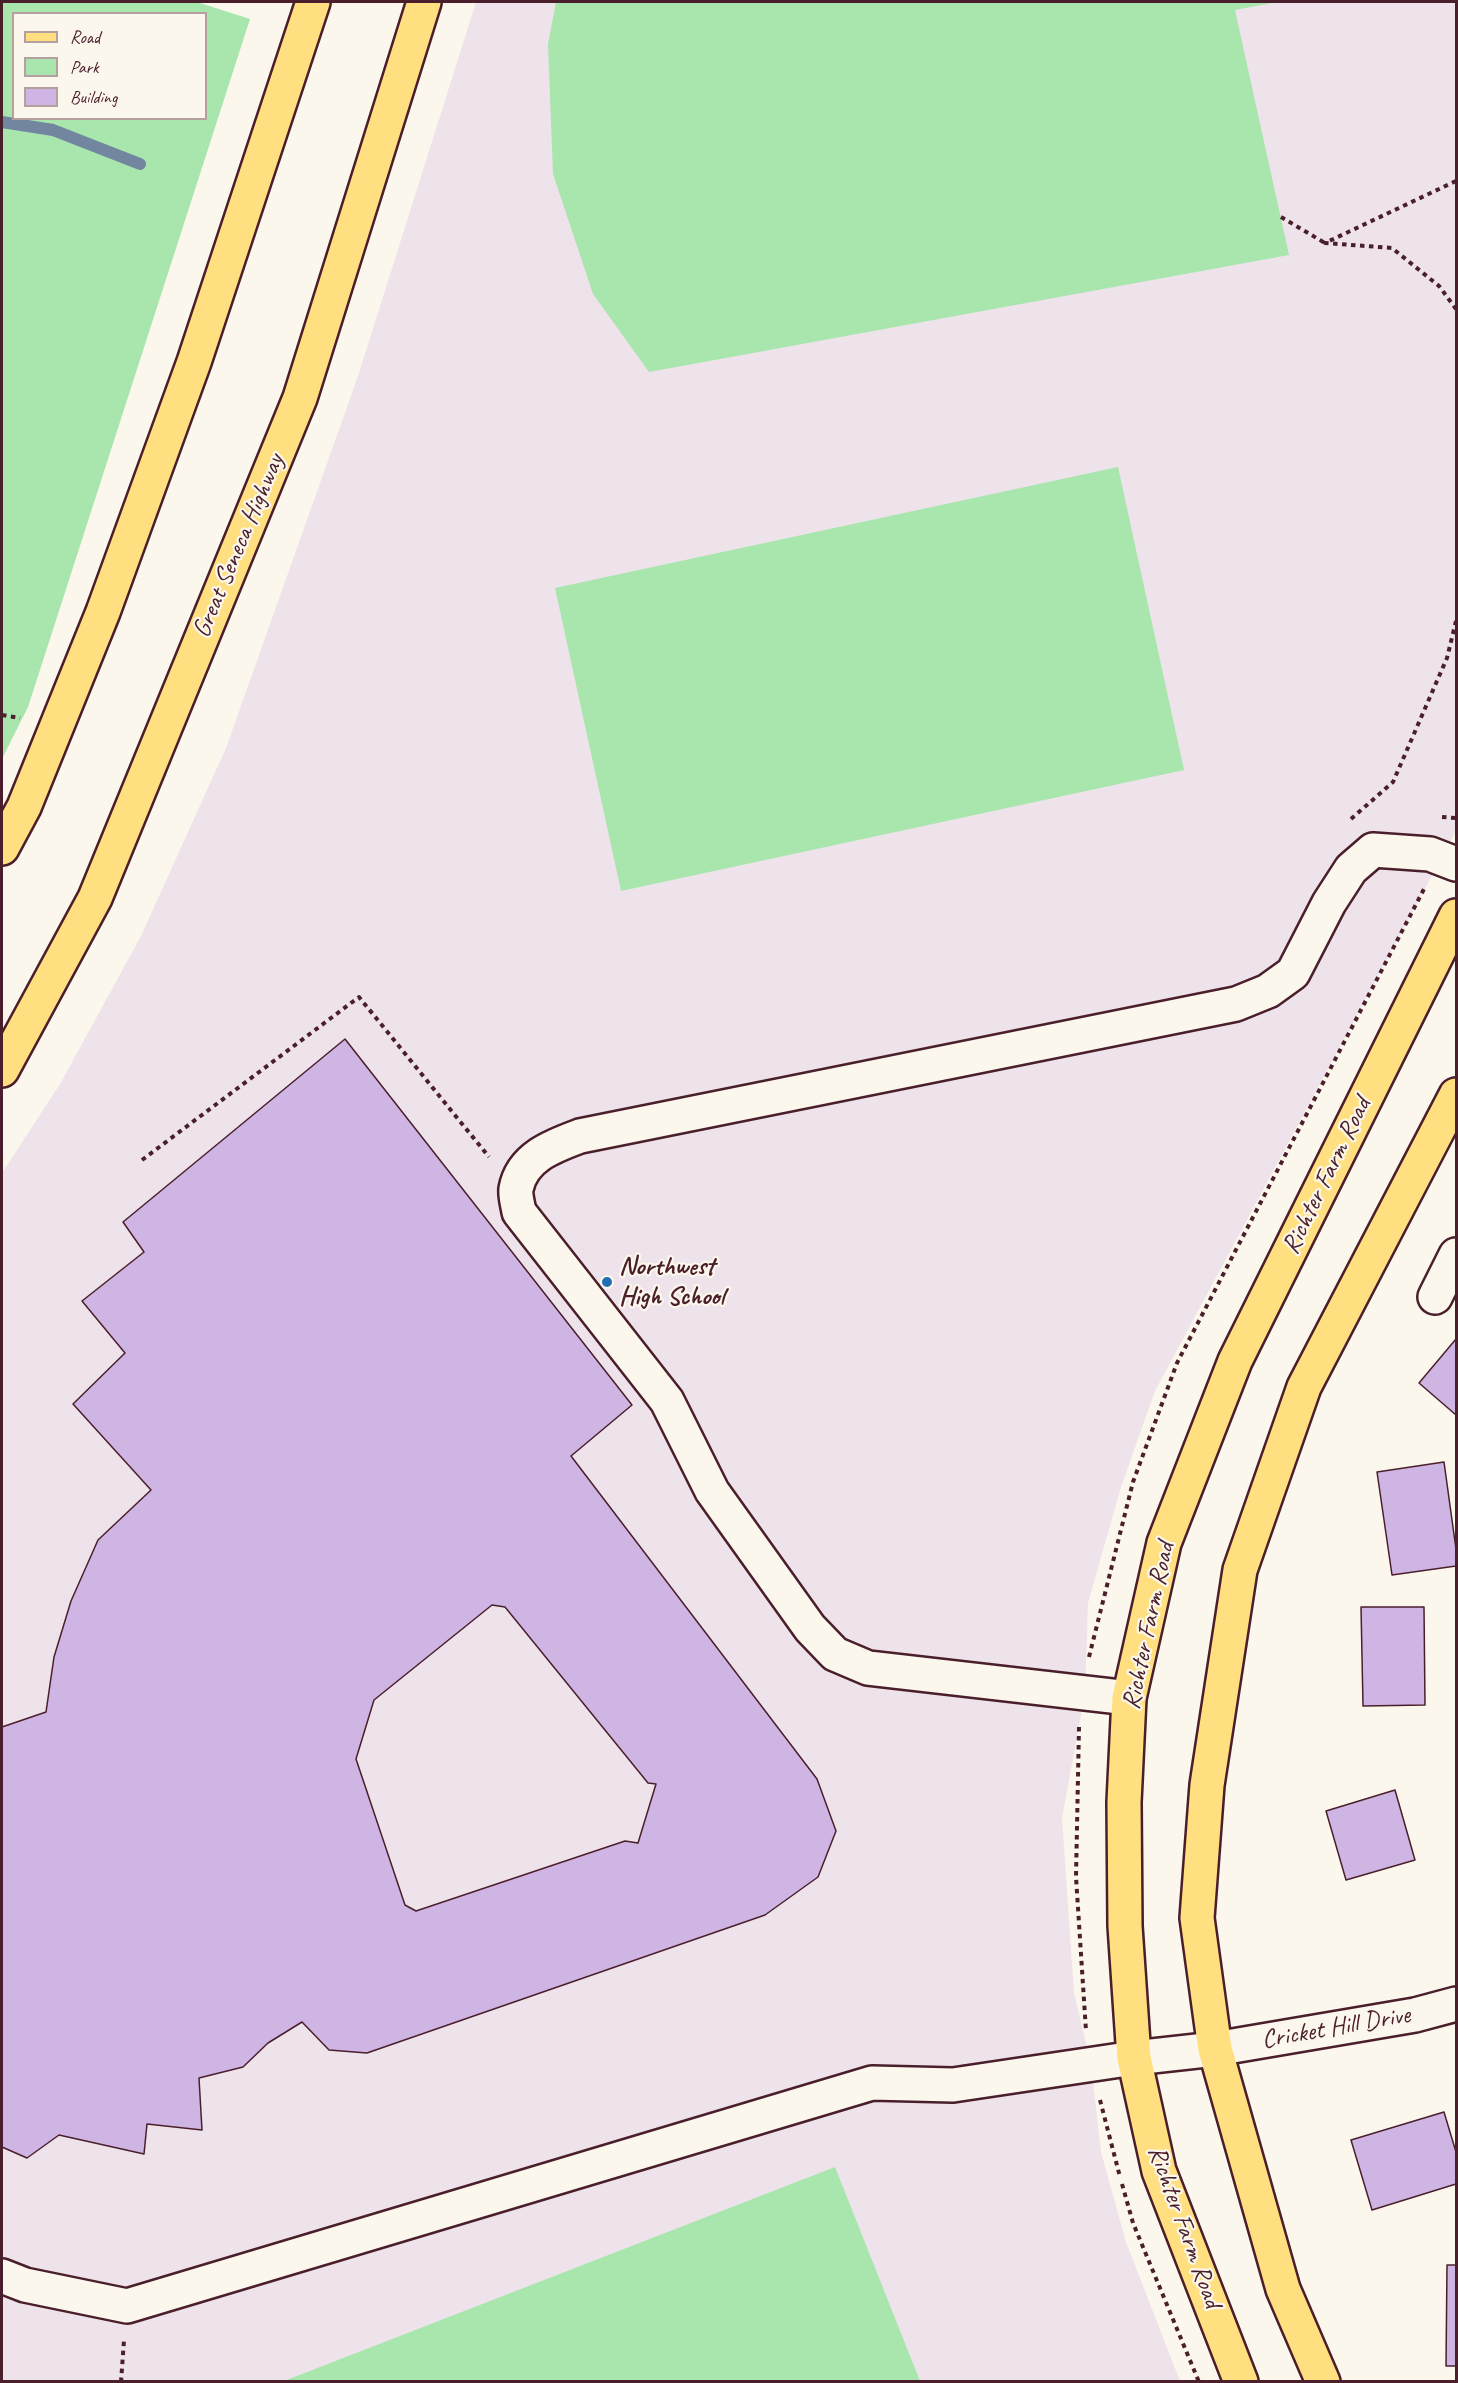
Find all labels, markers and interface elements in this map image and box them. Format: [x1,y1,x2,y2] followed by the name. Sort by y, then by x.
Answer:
[12,12,207,120] legend
[70,26,100,48] text: Road
[70,56,99,78] text: Park
[70,86,117,108] text: Building
[186,450,292,642] street label: Great Seneca Highway
[1276,1093,1378,1259] street label: Richter Farm Road
[619,1251,724,1312] place label: Northwest High School
[600,1275,614,1289] marker: Northwest High School
[1116,1540,1182,1712] street label: Richter Farm Road
[1259,2000,1413,2056] street label: Cricket Hill Drive
[1140,2142,1228,2312] street label: Richter Farm Road

